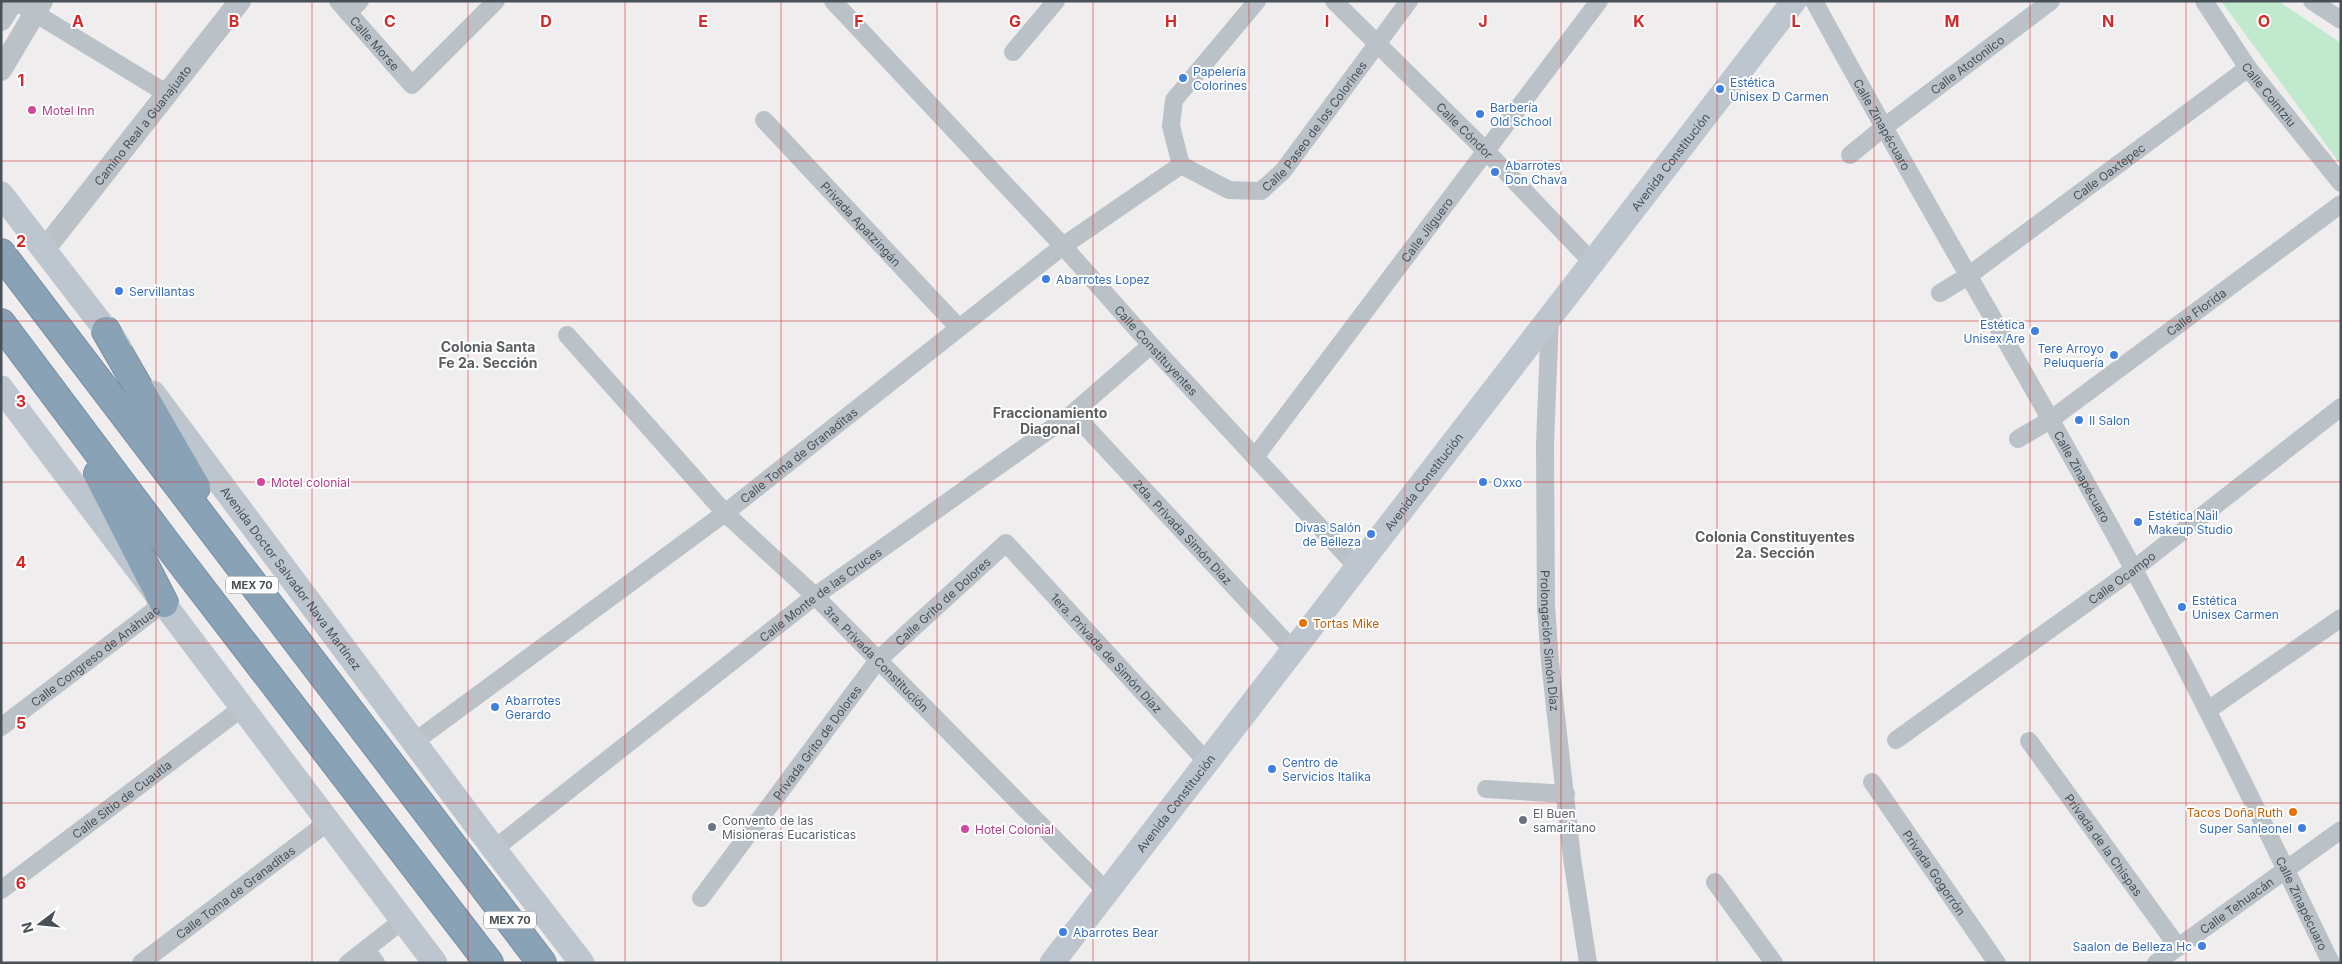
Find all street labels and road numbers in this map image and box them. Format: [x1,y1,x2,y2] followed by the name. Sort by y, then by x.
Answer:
[346,13,402,73] street label: Calle Morse
[1927,32,2007,97] street label: Calle Atotonilco
[1258,58,1370,194] street label: Calle Paseo de los Colorines
[2239,59,2300,129] street label: Calle Cointziu
[90,62,194,188] street label: Camino Real a Guanajuato
[1851,76,1914,173] street label: Calle Zinapécuaro
[1433,99,1497,162] street label: Calle Cóndor
[1628,110,1713,214] street label: Avenida Constitución
[2069,140,2148,203] street label: Calle Oaxtepec
[818,178,904,269] street label: Privada Apatzingán
[1397,194,1456,265] street label: Calle Jilguero
[2163,285,2229,339] street label: Calle Florida
[1112,302,1201,398] street label: Calle Constituyentes
[737,404,860,506] street label: Calle Toma de Granaditas
[2051,428,2114,525] street label: Calle Zinapécuaro
[1381,430,1466,534] street label: Avenida Constitución
[1131,476,1236,588] street label: 2da. Privada Simón Díaz
[218,483,365,673] street label: Avenida Doctor Salvador Nava Martínez
[756,544,884,645] street label: Calle Monte de las Cruces
[2085,548,2158,607] street label: Calle Ocampo
[892,554,993,648] street label: Calle Grito de Dolores
[1538,570,1563,712] street label: Prolongación Simón Díaz
[226,576,278,594] road number: MEX 70
[1048,590,1166,716] street label: 1era. Privada de Simón Díaz
[27,602,162,709] street label: Calle Congreso de Anáhuac
[821,602,932,715] street label: 3ra. Privada Constitución
[769,682,864,802] street label: Privada Grito de Dolores
[1133,751,1218,855] street label: Avenida Constitución
[69,757,174,841] street label: Calle Sitio de Cuautla
[2062,791,2146,899] street label: Privada de la Chispas
[1900,827,1969,918] street label: Privada Gogorrón
[173,842,298,942] street label: Calle Toma de Granaditas
[2273,854,2331,953] street label: Calle Zinapécuaro
[2197,874,2276,937] street label: Calle Tehuacán
[484,912,536,928] road number: MEX 70

